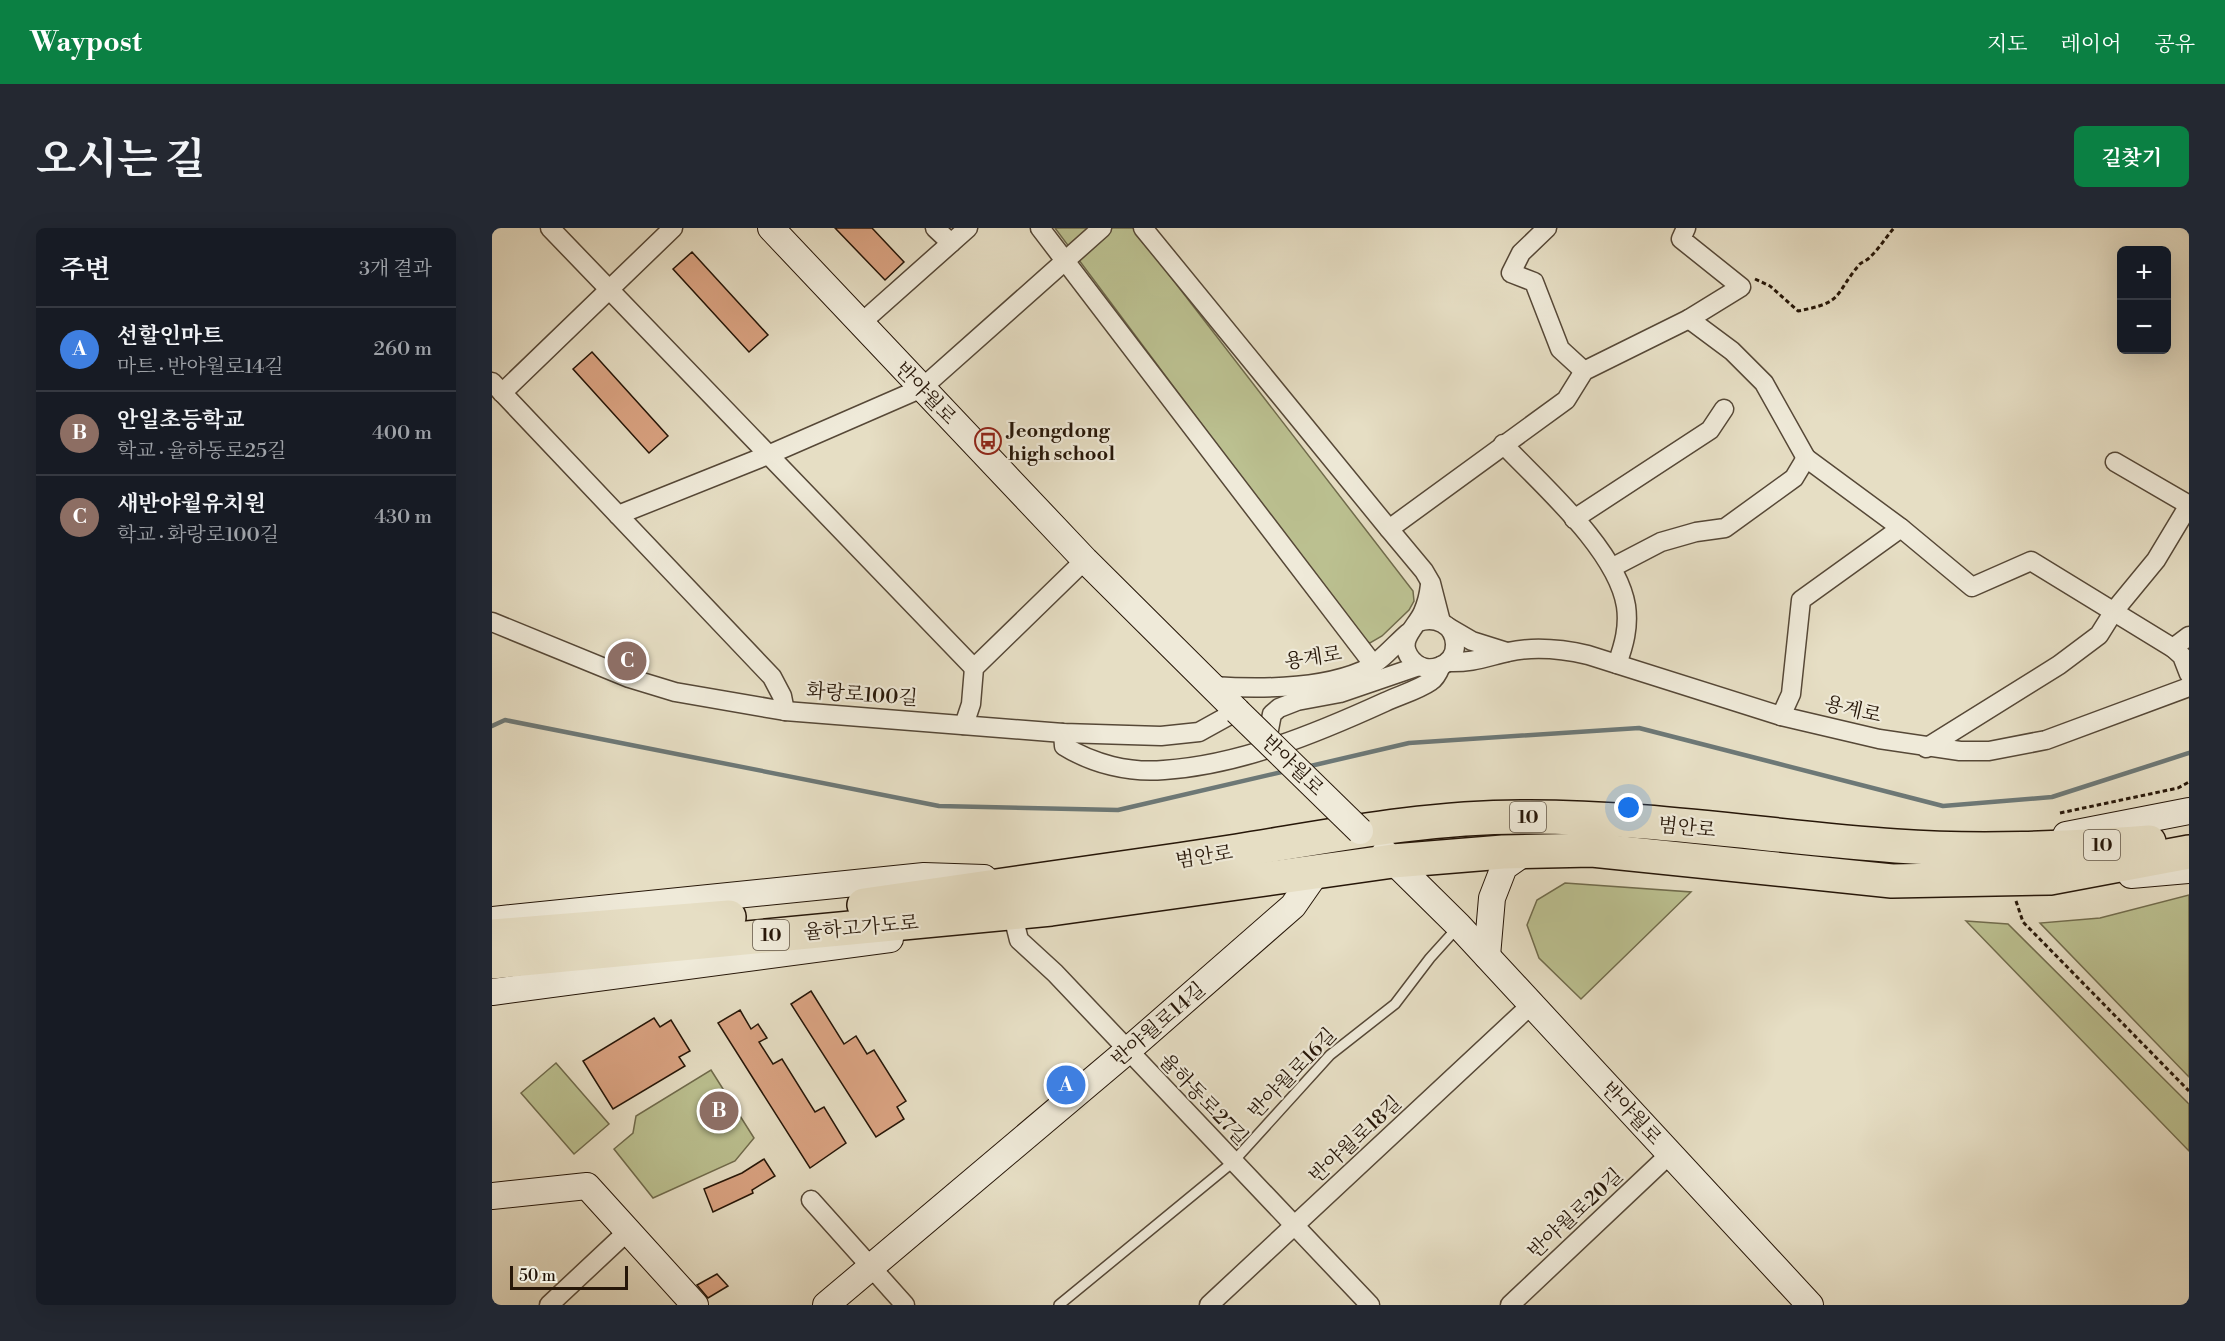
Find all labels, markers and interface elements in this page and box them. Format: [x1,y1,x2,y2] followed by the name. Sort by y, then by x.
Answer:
[30,25,142,60] text: Waypost
[1987,32,2028,58] text: 지도
[2061,32,2121,58] text: 레이어
[2154,32,2195,58] text: 공유
[2074,126,2189,187] button: 길찾기
[36,134,205,187] text: 오시는 길
[2117,246,2171,354] map controls
[2117,246,2171,300] button: +
[60,254,110,286] text: 주변
[359,257,432,282] text: 3개 결과
[2117,300,2171,354] button: −
[117,323,223,350] text: 선할인마트
[72,337,87,362] text: A
[374,337,432,362] text: 260 m
[117,355,284,380] text: 마트 · 반야월로14길
[889,358,961,431] street label: 반야월로
[117,407,245,434] text: 안일초등학교
[1005,419,1115,467] place label: Jeongdong high school
[72,421,87,446] text: B
[372,421,432,446] text: 400 m
[973,426,1003,456] bus stop icon: Jeongdong high school
[117,439,286,464] text: 학교 · 율하동로25길
[117,491,266,518] text: 새반야월유치원
[72,505,87,530] text: C
[374,505,432,530] text: 430 m
[117,523,279,548] text: 학교 · 화랑로100길
[608,638,646,684] pin: C
[1283,642,1344,675] street label: 용계로
[805,679,919,712] street label: 화랑로100길
[1822,692,1884,729] street label: 용계로
[1255,730,1328,802] street label: 반야월로
[1614,793,1643,822] your location
[1510,802,1546,832] road number: 10
[1657,813,1717,844] street label: 범안로
[2084,830,2120,860] road number: 10
[1174,841,1235,874] street label: 범안로
[802,911,920,946] street label: 율하고가도로
[753,920,789,950] road number: 10
[1107,978,1211,1073] street label: 반야월로14길
[1244,1023,1343,1125] street label: 반야월로16길
[1153,1049,1253,1151] street label: 율하동로27길
[1046,1062,1086,1108] pin: A
[1595,1077,1666,1151] street label: 반야월로
[700,1088,738,1134] pin: B
[1305,1091,1407,1189] street label: 반야월로18길
[1523,1164,1629,1265] street label: 반야월로20길
[510,1263,628,1290] scale bar
[519,1266,556,1286] text: 50 m

